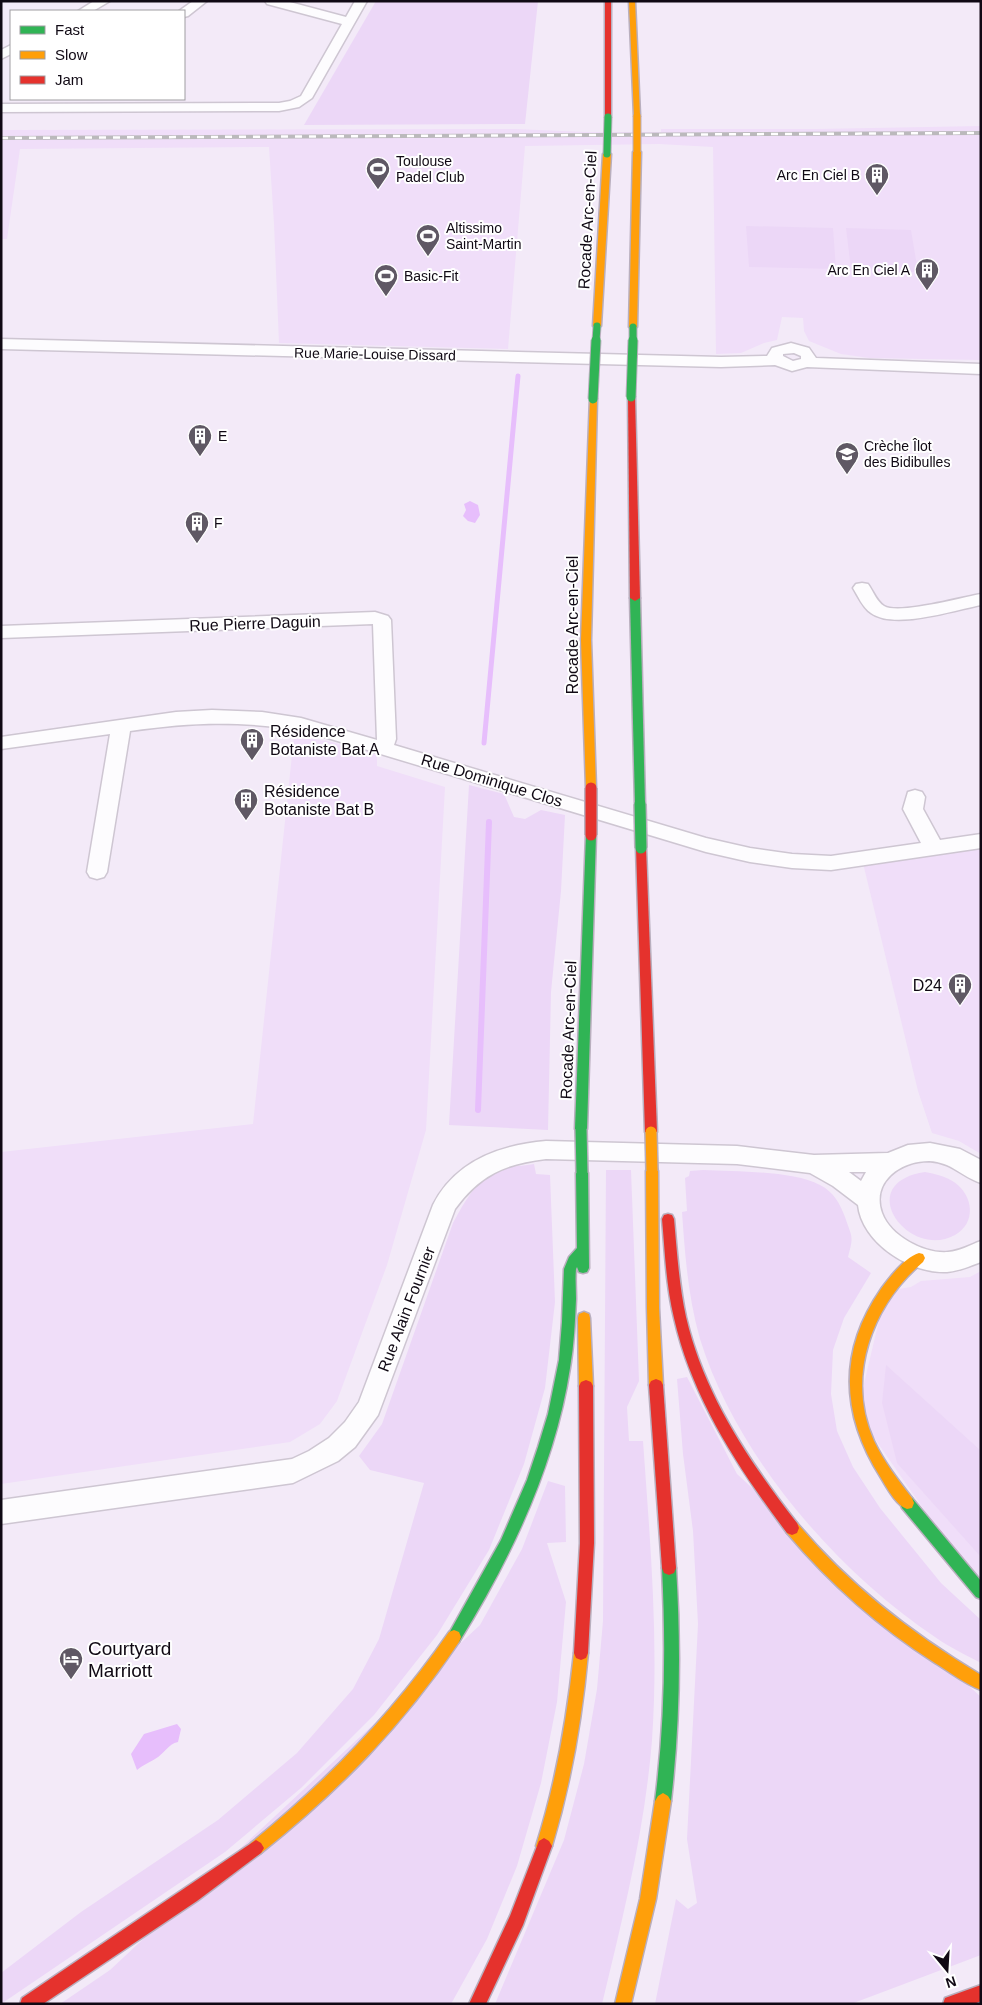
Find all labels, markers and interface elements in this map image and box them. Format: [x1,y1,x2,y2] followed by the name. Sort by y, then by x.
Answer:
[10,10,185,100] legend
[55,21,85,38] text: Fast
[55,46,88,63] text: Slow
[55,71,83,88] text: Jam
[575,150,600,290] street label: Rocade Arc-en-Ciel
[396,153,465,185] place label: Toulouse Padel Club
[365,156,391,190] sports icon: Toulouse Padel Club
[864,162,890,196] building icon: Arc En Ciel B
[777,167,860,183] place label: Arc En Ciel B
[446,220,521,252] place label: Altissimo Saint-Martin
[415,223,441,257] sports icon: Altissimo Saint-Martin
[914,257,940,291] building icon: Arc En Ciel A
[828,262,911,278] place label: Arc En Ciel A
[373,263,399,297] sports icon: Basic-Fit
[404,268,459,284] place label: Basic-Fit
[294,345,456,363] street label: Rue Marie-Louise Dissard
[187,423,213,457] building icon: E
[218,428,227,444] place label: E
[864,438,950,470] place label: Crèche Îlot des Bidibulles
[834,441,860,475] school or university icon: Crèche Îlot des Bidibulles
[184,510,210,544] building icon: F
[214,515,223,531] place label: F
[564,556,581,694] street label: Rocade Arc-en-Ciel
[189,613,321,634] street label: Rue Pierre Daguin
[270,723,380,758] place label: Résidence Botaniste Bat A
[239,727,265,761] building icon: Résidence Botaniste Bat A
[419,751,565,810] street label: Rue Dominique Clos
[264,783,374,818] place label: Résidence Botaniste Bat B
[233,787,259,821] building icon: Résidence Botaniste Bat B
[558,960,579,1100] street label: Rocade Arc-en-Ciel
[947,972,973,1006] building icon: D24
[913,977,942,994] place label: D24
[375,1244,438,1374] street label: Rue Alain Fournier
[88,1638,171,1681] place label: Courtyard Marriott
[58,1646,84,1680] hotel icon: Courtyard Marriott
[922,1945,972,1995] north arrow
[944,1973,958,1992] text: N

